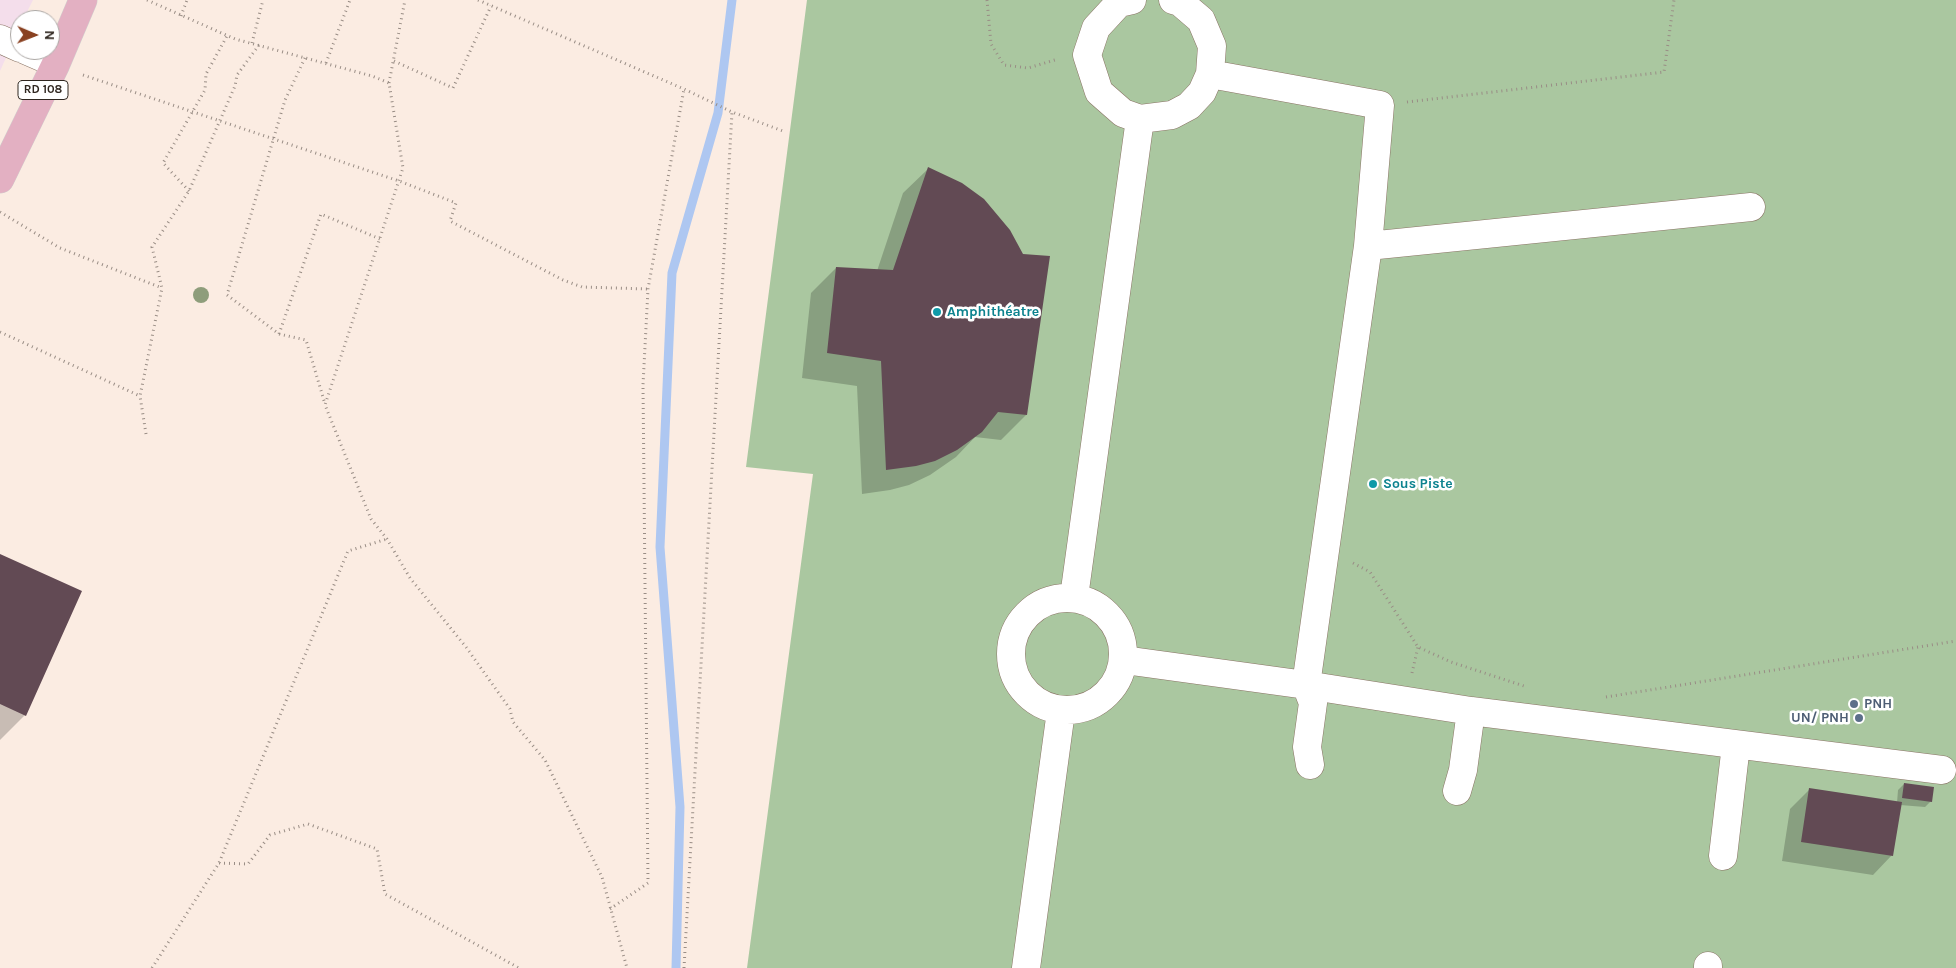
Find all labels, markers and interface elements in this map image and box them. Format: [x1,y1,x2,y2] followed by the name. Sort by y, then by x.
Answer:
[10,10,60,60] north arrow
[41,30,58,40] text: N
[18,80,68,100] road number: RD 108
[947,304,1039,320] place label: Amphithéatre
[931,306,943,318] marker: Amphithéatre
[1383,476,1453,492] place label: Sous Piste
[1367,478,1379,490] marker: Sous Piste
[1864,696,1892,712] place label: PNH
[1848,698,1860,710] marker: PNH
[1791,710,1849,726] place label: UN/ PNH
[1853,712,1865,724] marker: UN/ PNH

